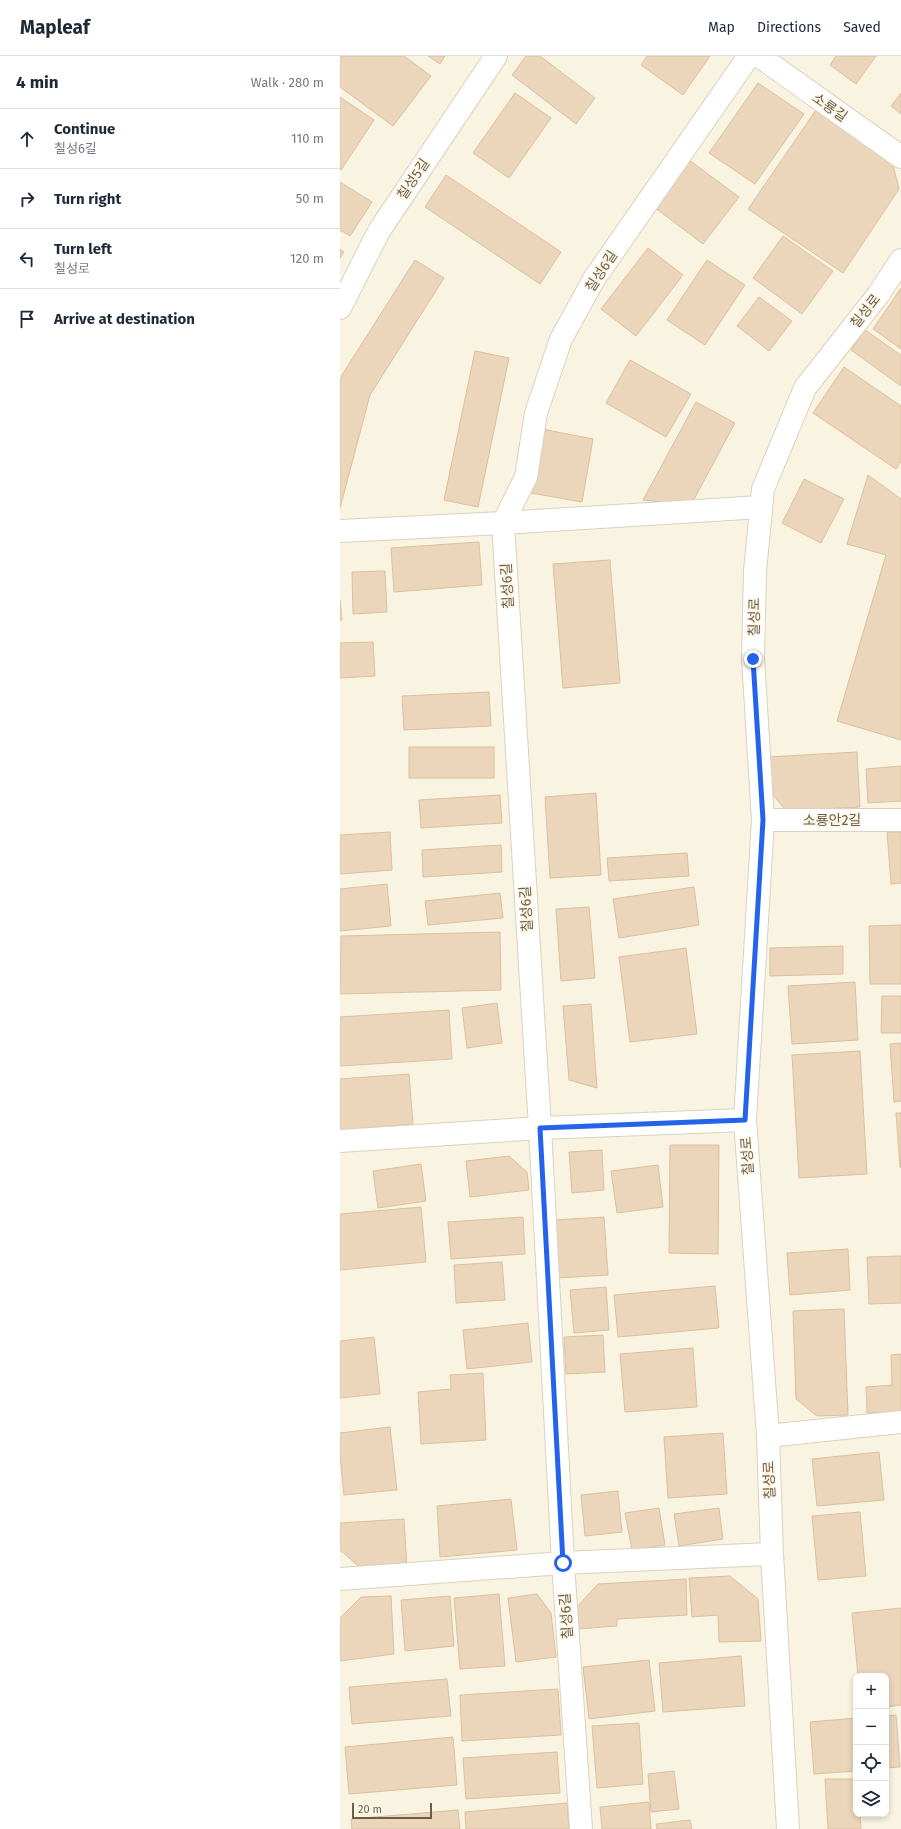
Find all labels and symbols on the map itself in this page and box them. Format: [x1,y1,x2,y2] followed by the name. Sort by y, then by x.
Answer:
[809,89,850,125] street label: 소룡길
[394,156,433,203] street label: 칠성5길
[582,247,621,295] street label: 칠성6길
[847,291,884,332] street label: 칠성로
[498,563,517,609] street label: 칠성6길
[746,597,763,636] street label: 칠성로
[744,650,762,668] route end
[803,812,861,829] street label: 소룡안2길
[517,886,536,932] street label: 칠성6길
[738,1136,757,1176] street label: 칠성로
[760,1460,779,1500] street label: 칠성로
[554,1554,572,1572] route start
[556,1592,577,1640] street label: 칠성6길
[352,1801,432,1820] scale bar

